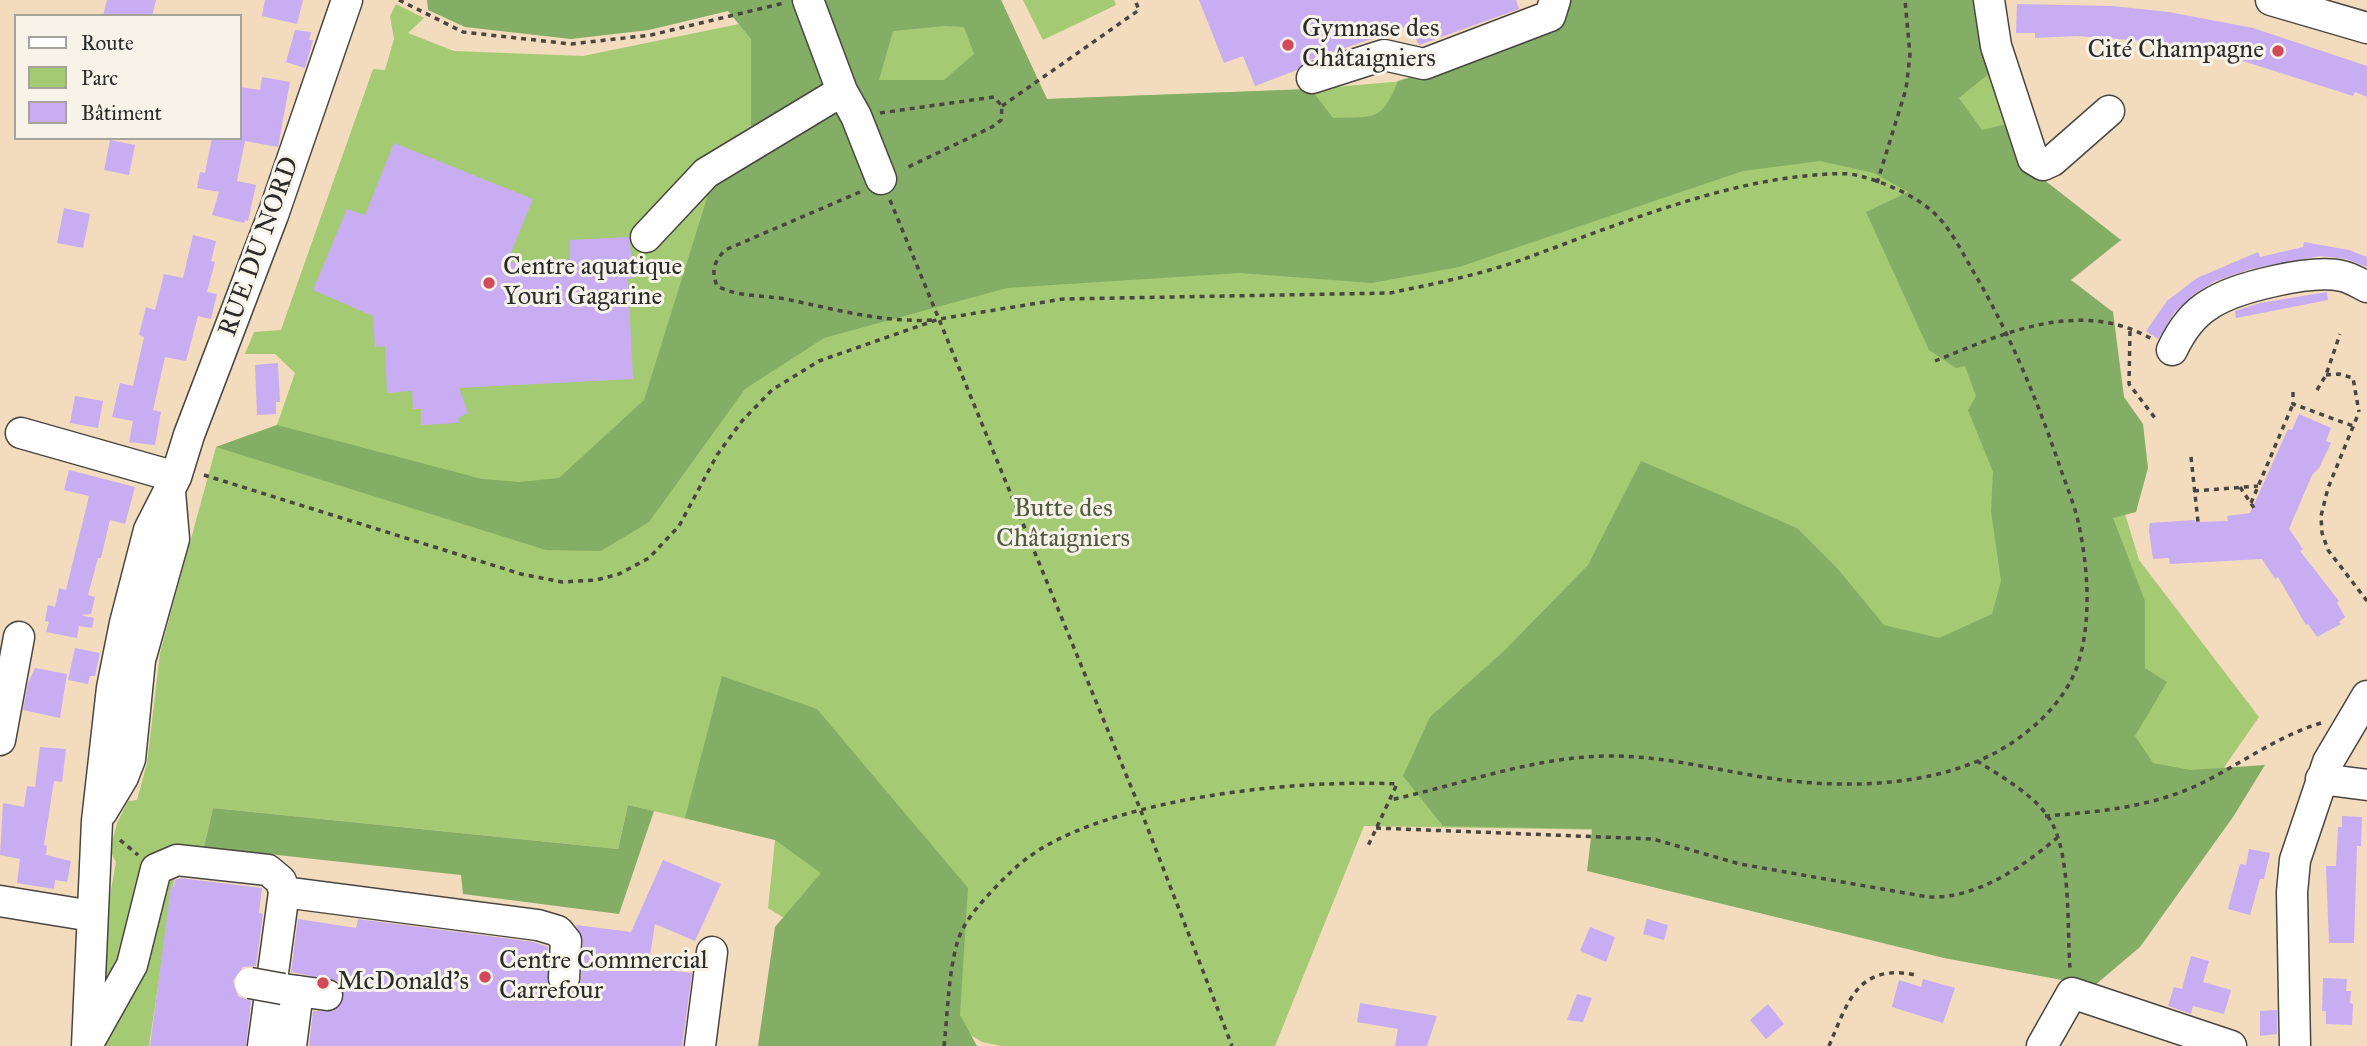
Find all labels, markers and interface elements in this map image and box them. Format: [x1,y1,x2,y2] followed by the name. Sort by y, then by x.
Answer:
[14,14,242,140] legend
[1302,14,1439,76] place label: Gymnase des Châtaigniers
[81,30,134,56] text: Route
[2088,35,2264,67] place label: Cité Champagne
[1280,37,1296,53] marker: Gymnase des Châtaigniers
[2270,43,2286,59] marker: Cité Champagne
[81,65,118,91] text: Parc
[81,100,162,126] text: Bâtiment
[213,153,307,341] street label: RUE DU NORD
[503,252,682,314] place label: Centre aquatique Youri Gagarine
[481,275,497,291] marker: Centre aquatique Youri Gagarine
[996,494,1130,556] park label: Butte des Châtaigniers
[499,946,708,1007] place label: Centre Commercial Carrefour
[337,967,469,999] place label: McDonald's
[477,969,493,985] marker: Centre Commercial Carrefour
[315,975,331,991] marker: McDonald's

